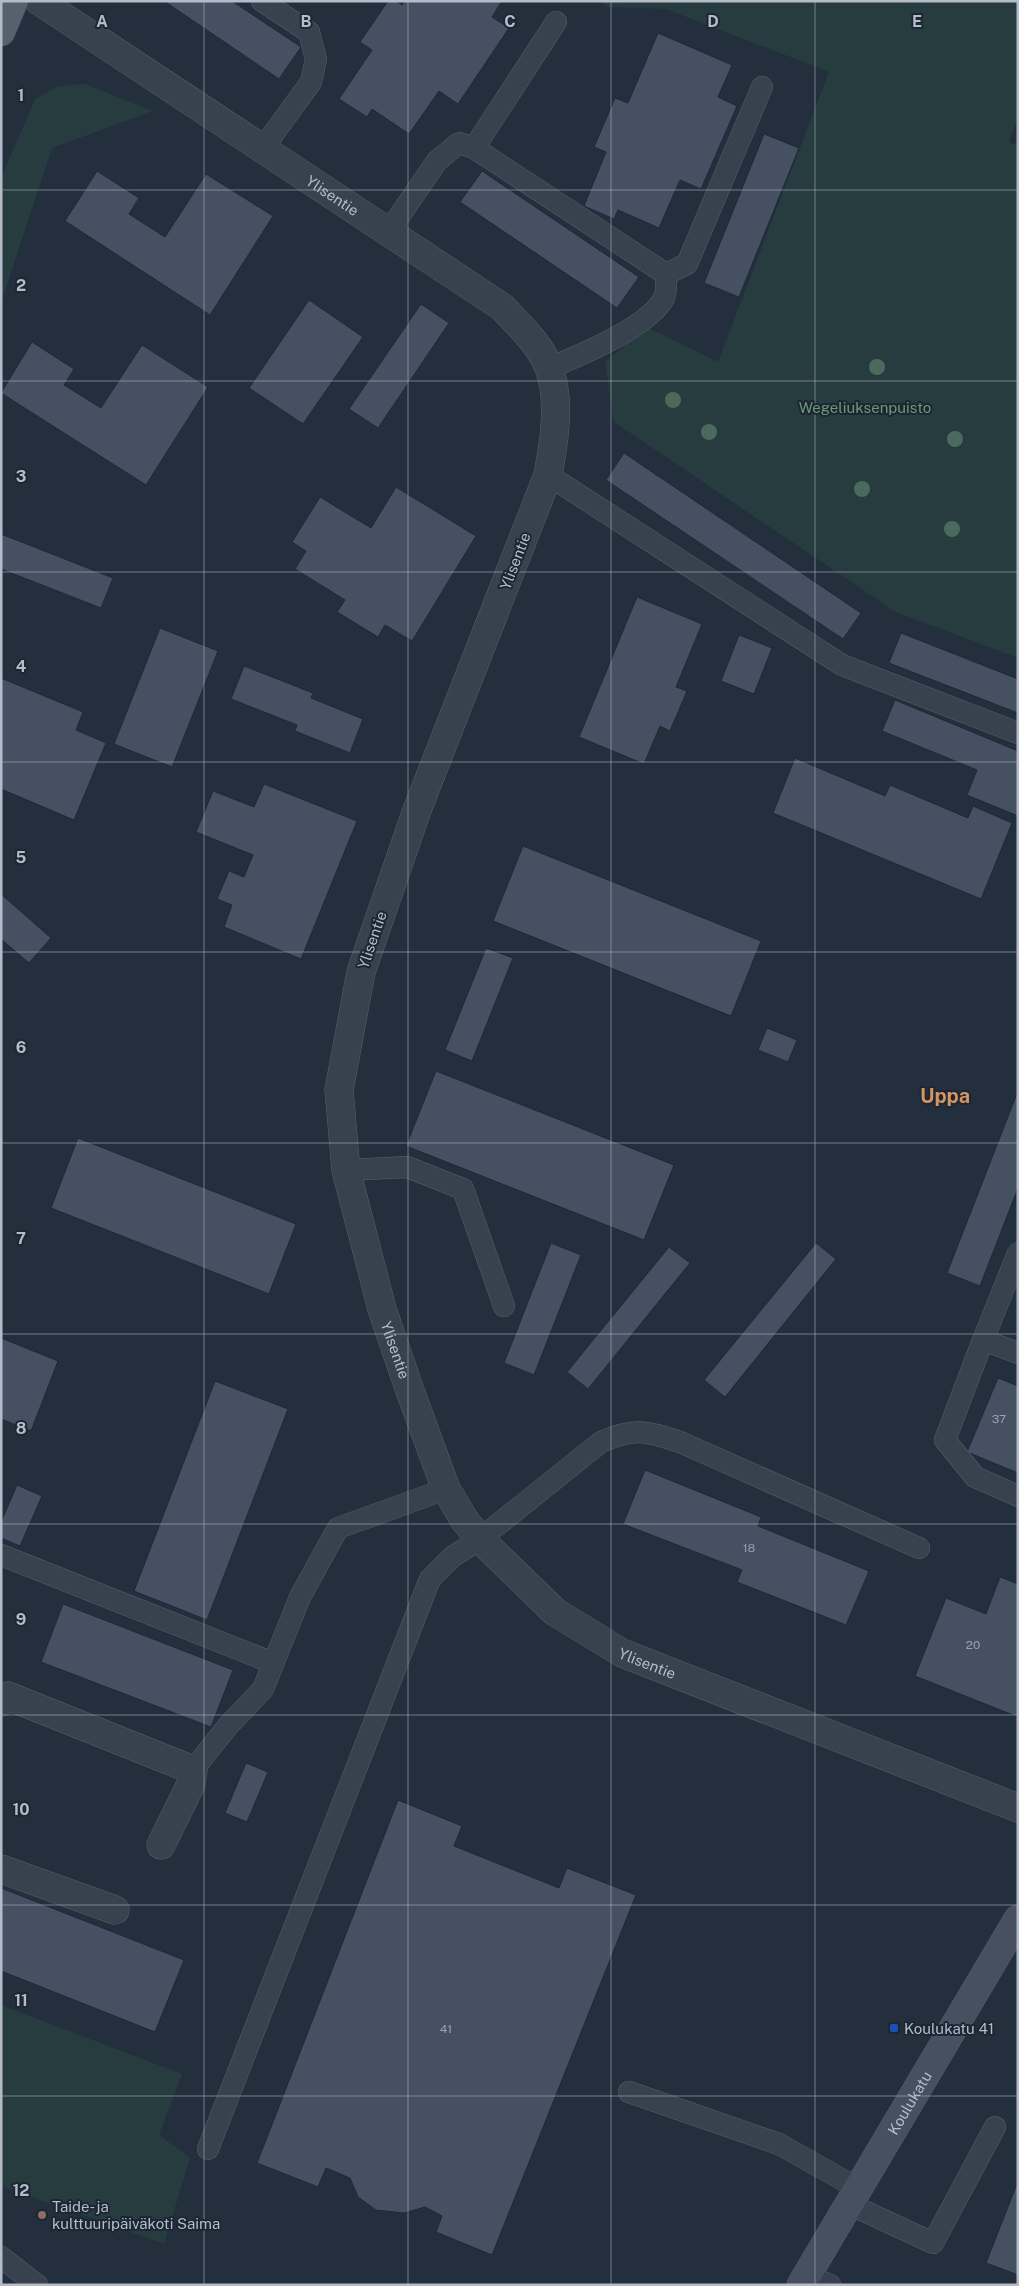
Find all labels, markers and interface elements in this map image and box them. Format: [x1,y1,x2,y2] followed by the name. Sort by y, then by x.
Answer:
[96,12,108,31] text: A
[301,12,312,31] text: B
[504,12,516,31] text: C
[707,12,719,31] text: D
[912,12,922,31] text: E
[18,86,24,105] text: 1
[303,171,362,219] street label: Ylisentie
[16,276,26,295] text: 2
[799,399,931,416] park label: Wegeliuksenpuisto
[16,467,26,486] text: 3
[496,530,534,592] street label: Ylisentie
[16,657,27,676] text: 4
[16,848,27,867] text: 5
[354,909,390,971] street label: Ylisentie
[16,1038,26,1057] text: 6
[920,1084,970,1108] district label: Uppa
[16,1229,26,1248] text: 7
[378,1319,414,1381] street label: Ylisentie
[992,1412,1006,1426] house number: 37
[16,1419,27,1438] text: 8
[743,1541,756,1555] house number: 18
[16,1610,26,1629] text: 9
[966,1638,980,1652] house number: 20
[616,1644,678,1682] street label: Ylisentie
[12,1800,30,1819] text: 10
[14,1991,28,2010] text: 11
[904,2020,994,2037] place label: Koulukatu 41
[440,2022,452,2036] house number: 41
[888,2022,900,2034] marker: Koulukatu 41
[884,2068,935,2137] street label: Koulukatu
[12,2181,30,2200] text: 12
[52,2198,220,2232] place label: Taide- ja kulttuuripäiväkoti Saima
[36,2209,48,2221] marker: Taide- ja kulttuuripäiväkoti Saima

